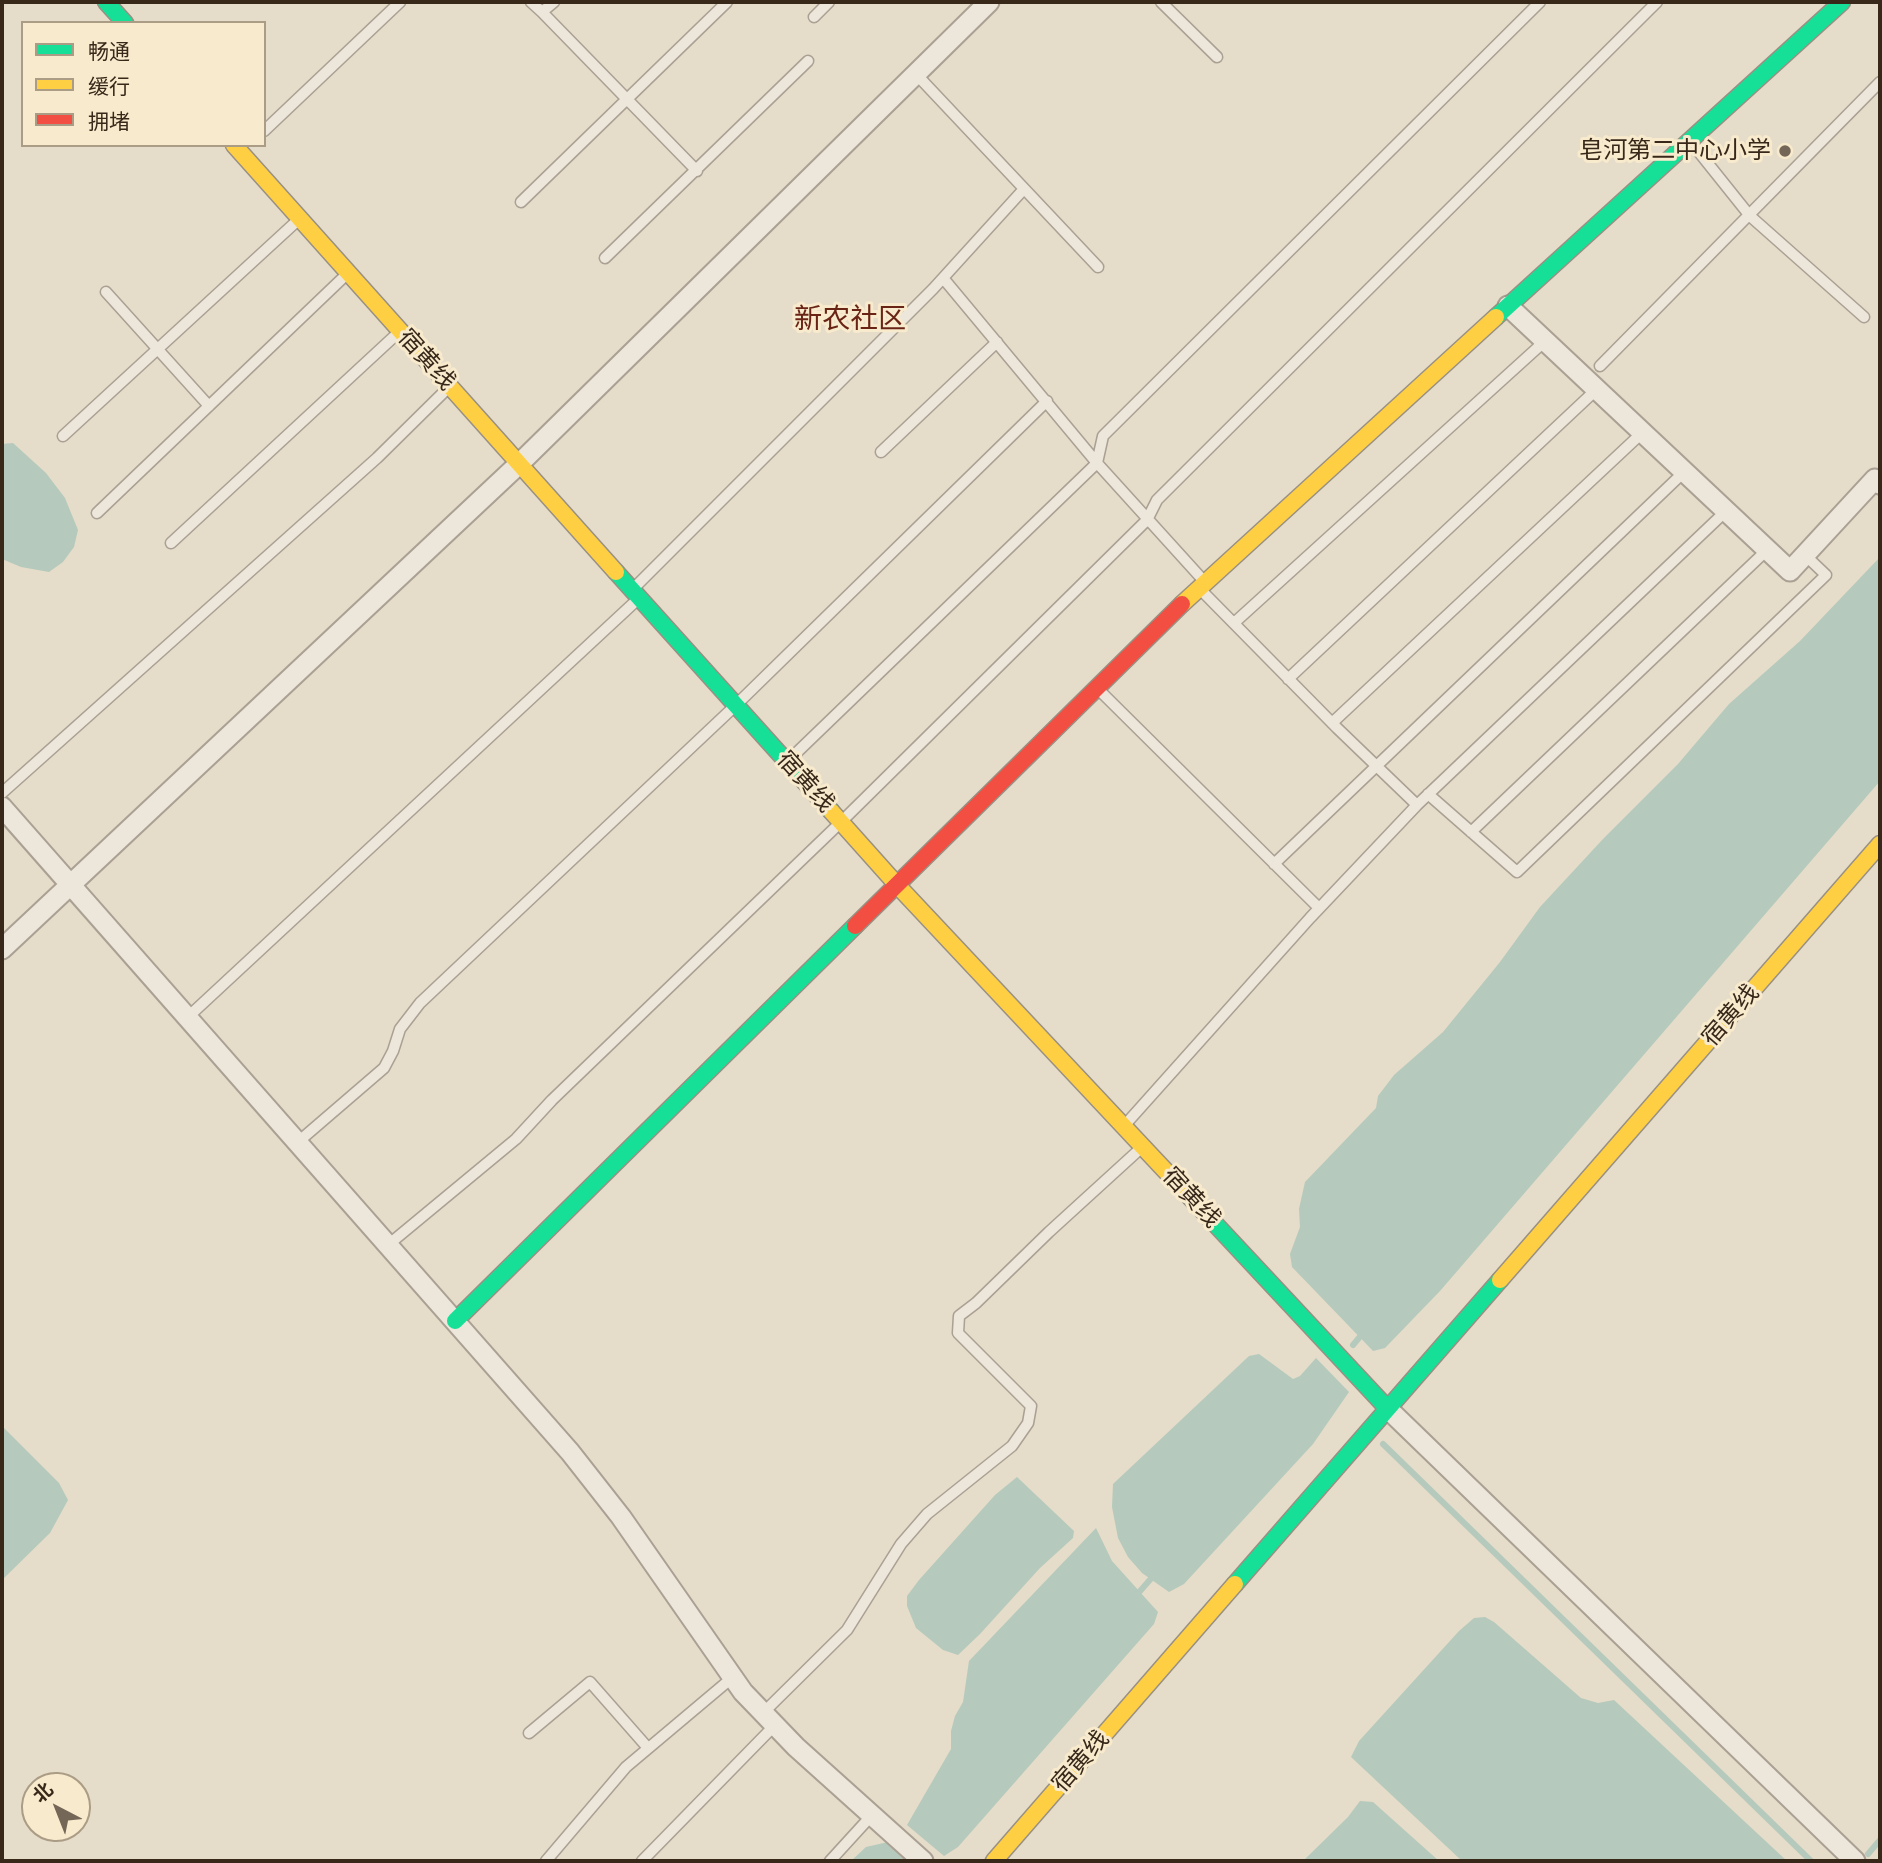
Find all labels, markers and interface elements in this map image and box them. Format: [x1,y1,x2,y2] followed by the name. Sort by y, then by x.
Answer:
[21,21,266,147] legend
[88,39,130,65] text: 畅通
[88,74,130,100] text: 缓行
[88,109,130,135] text: 拥堵
[1579,137,1771,165] place label: 皂河第二中心小学
[1777,143,1793,159] marker: 皂河第二中心小学
[794,303,906,337] district label: 新农社区
[391,324,461,396] street label: 宿黄线
[770,746,840,818] street label: 宿黄线
[1697,979,1765,1053] street label: 宿黄线
[1156,1162,1226,1234] street label: 宿黄线
[1047,1725,1115,1799] street label: 宿黄线
[21,1772,91,1842] north arrow
[28,1778,58,1807] text: 北

